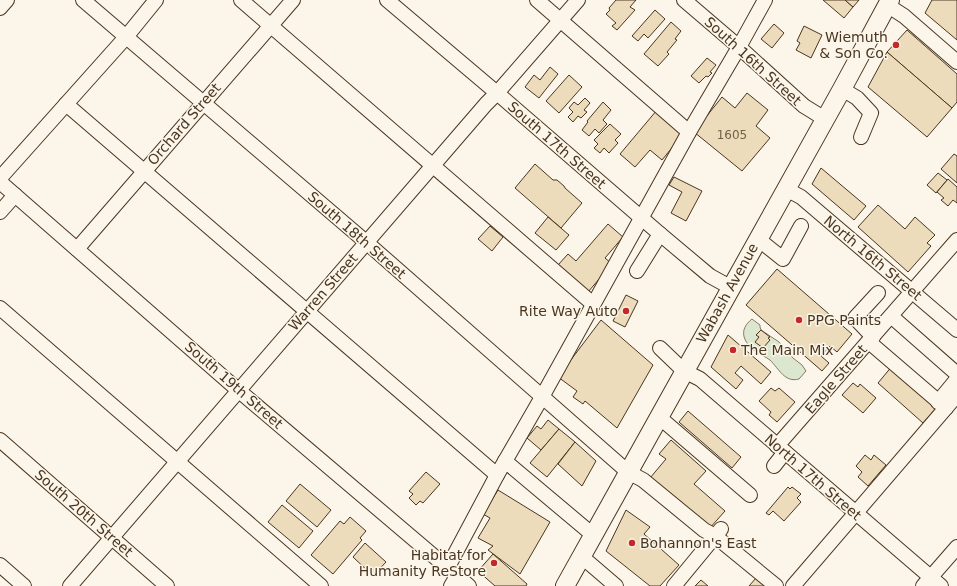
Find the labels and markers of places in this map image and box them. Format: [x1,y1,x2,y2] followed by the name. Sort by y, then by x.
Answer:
[819,29,888,61] place label: Wiemuth & Son Co.
[891,40,901,50] marker: Wiemuth & Son Co.
[519,303,618,319] place label: Rite Way Auto
[621,306,631,316] marker: Rite Way Auto
[807,312,881,328] place label: PPG Paints
[794,315,804,325] marker: PPG Paints
[740,342,834,358] place label: The Main Mix
[728,345,738,355] marker: The Main Mix
[640,535,757,551] place label: Bohannon's East
[627,538,637,548] marker: Bohannon's East
[359,547,486,579] place label: Habitat for Humanity ReStore
[489,558,499,568] marker: Habitat for Humanity ReStore

